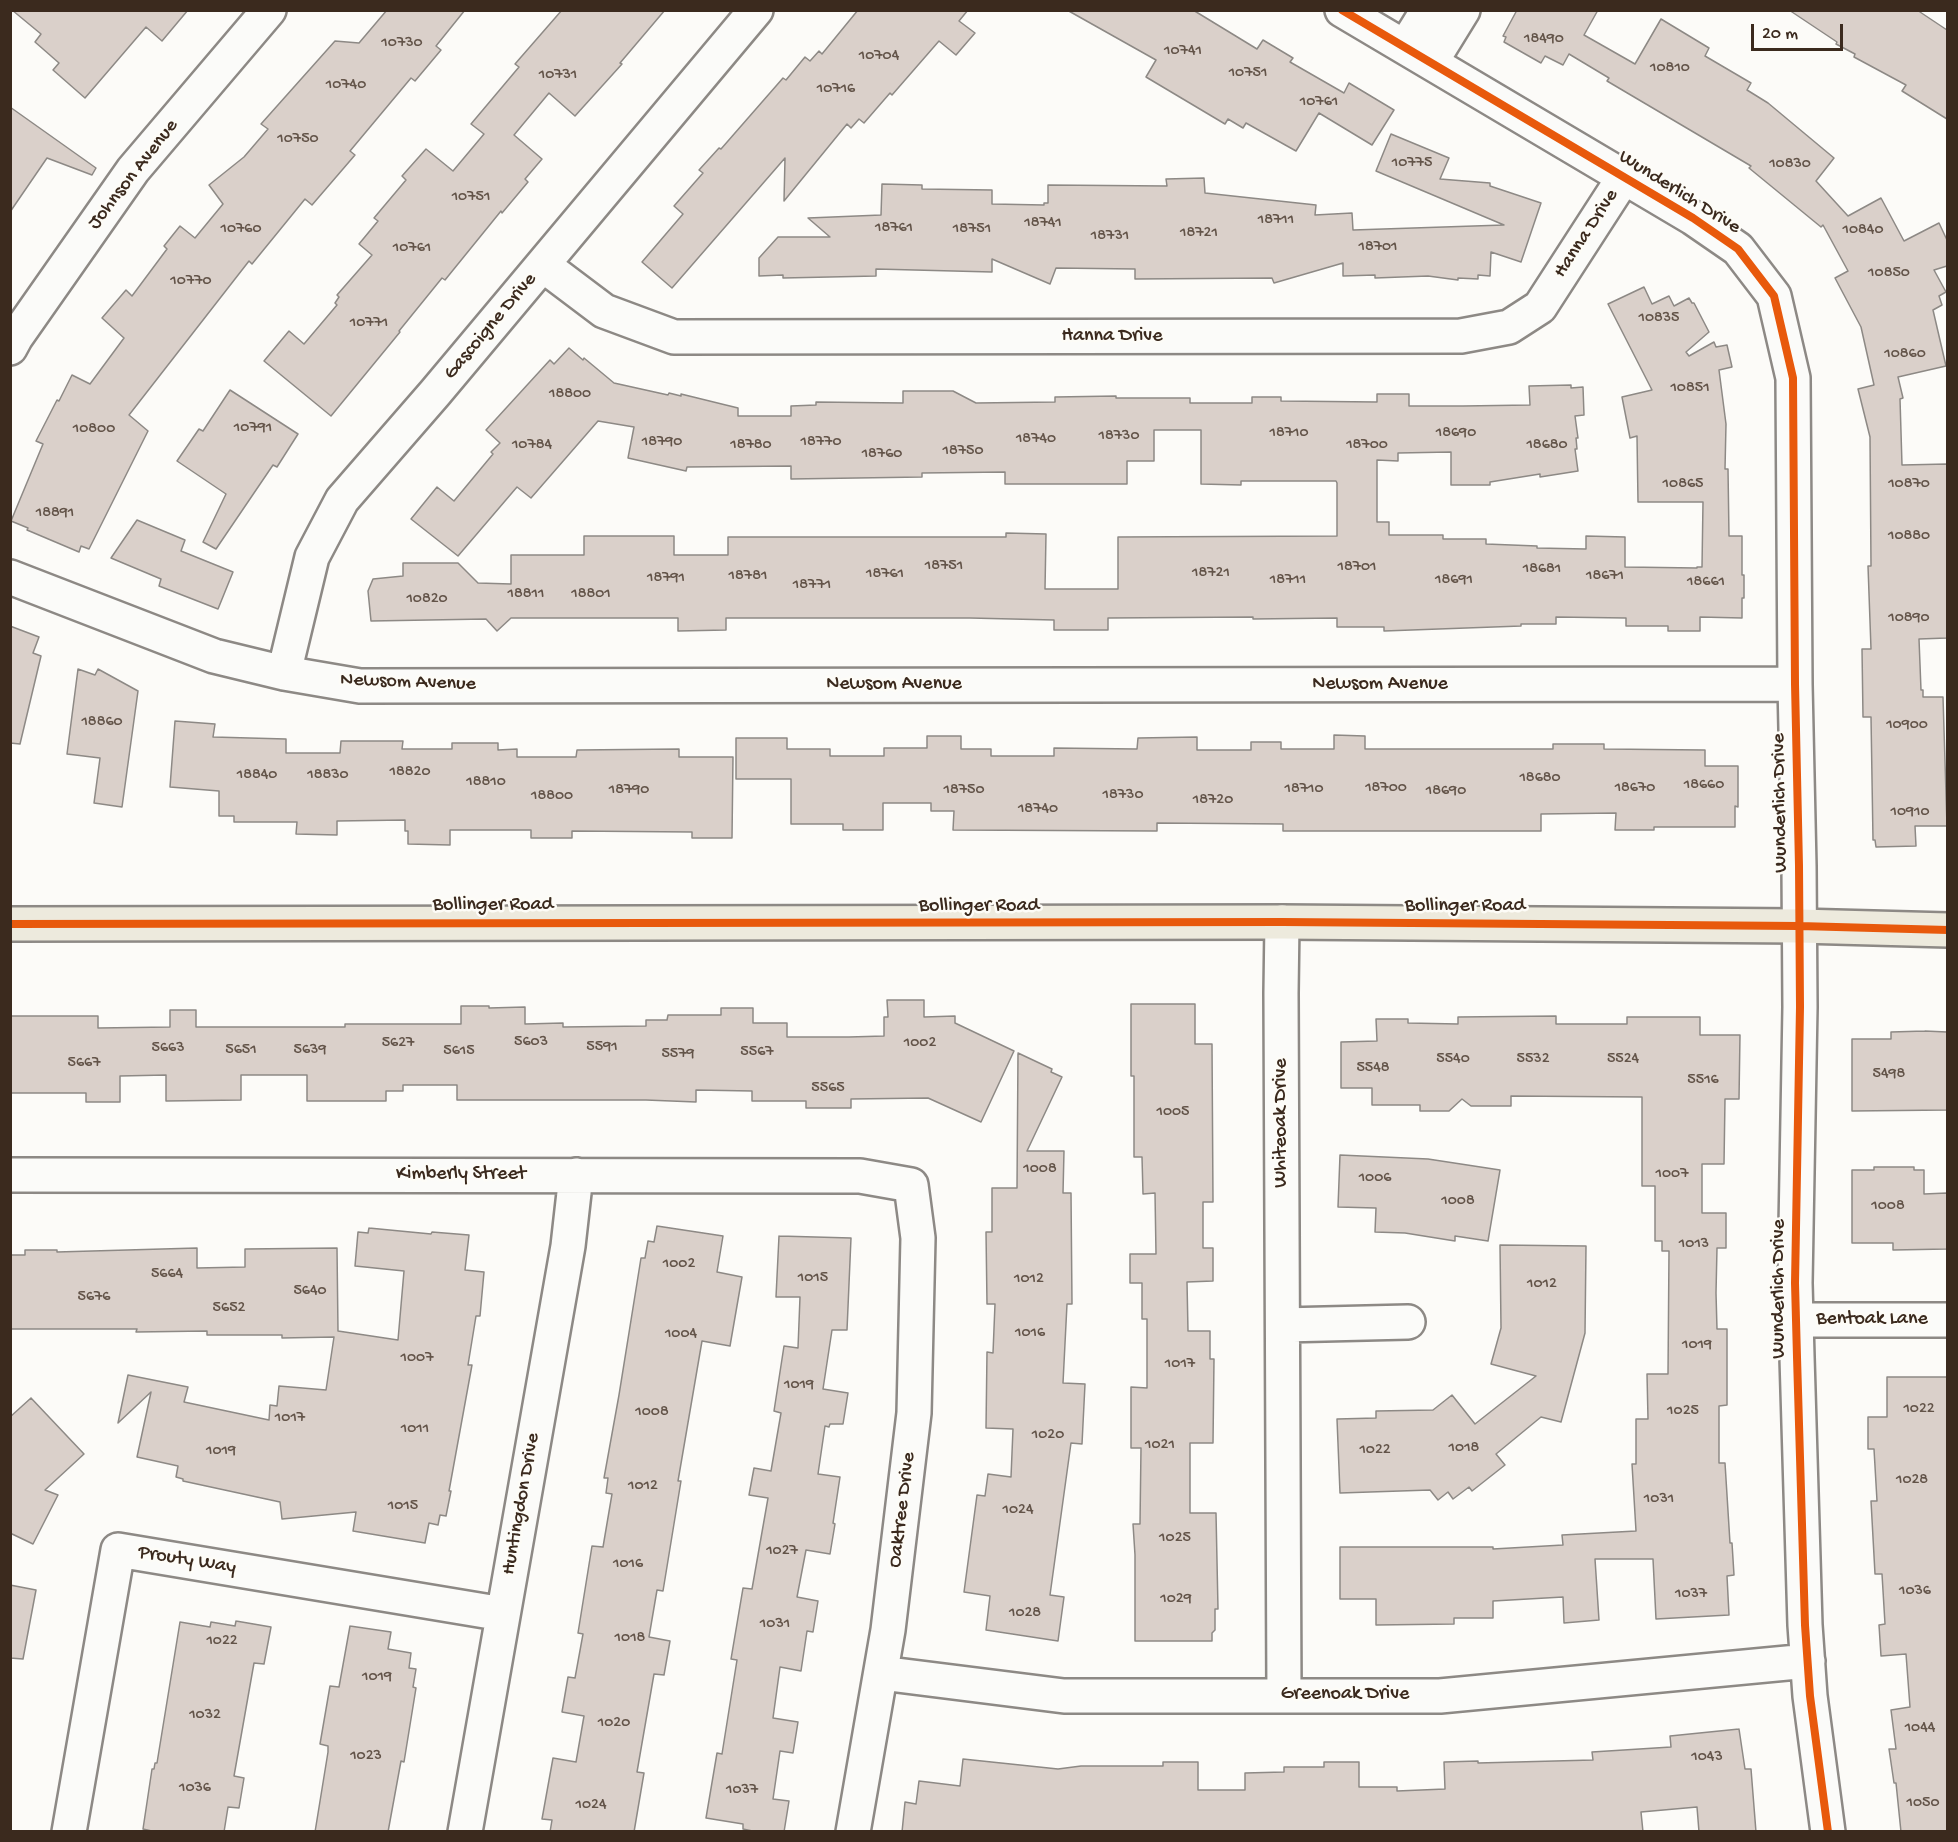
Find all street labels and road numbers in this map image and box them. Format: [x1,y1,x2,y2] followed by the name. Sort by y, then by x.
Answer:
[83,115,185,235] street label: Johnson Avenue
[1613,146,1745,240] street label: Wunderlich Drive
[1549,185,1625,283] street label: Hanna Drive
[439,269,543,385] street label: Gascoigne Drive
[1062,325,1162,349] street label: Hanna Drive
[340,669,476,697] street label: Newsom Avenue
[826,673,962,697] street label: Newsom Avenue
[1312,673,1448,697] street label: Newsom Avenue
[1768,733,1794,873] street label: Wunderlich Drive
[433,894,553,918] street label: Bollinger Road
[919,895,1039,919] street label: Bollinger Road
[1405,895,1525,919] street label: Bollinger Road
[1270,1058,1294,1188] street label: Whiteoak Drive
[396,1163,526,1187] street label: Kimberly Street
[1768,1219,1792,1359] street label: Wunderlich Drive
[1816,1308,1928,1332] street label: Bentoak Lane
[498,1431,546,1577] street label: Huntingdon Drive
[884,1451,922,1569] street label: Oaktree Drive
[136,1541,238,1581] street label: Prouty Way
[1281,1683,1409,1707] street label: Greenoak Drive

